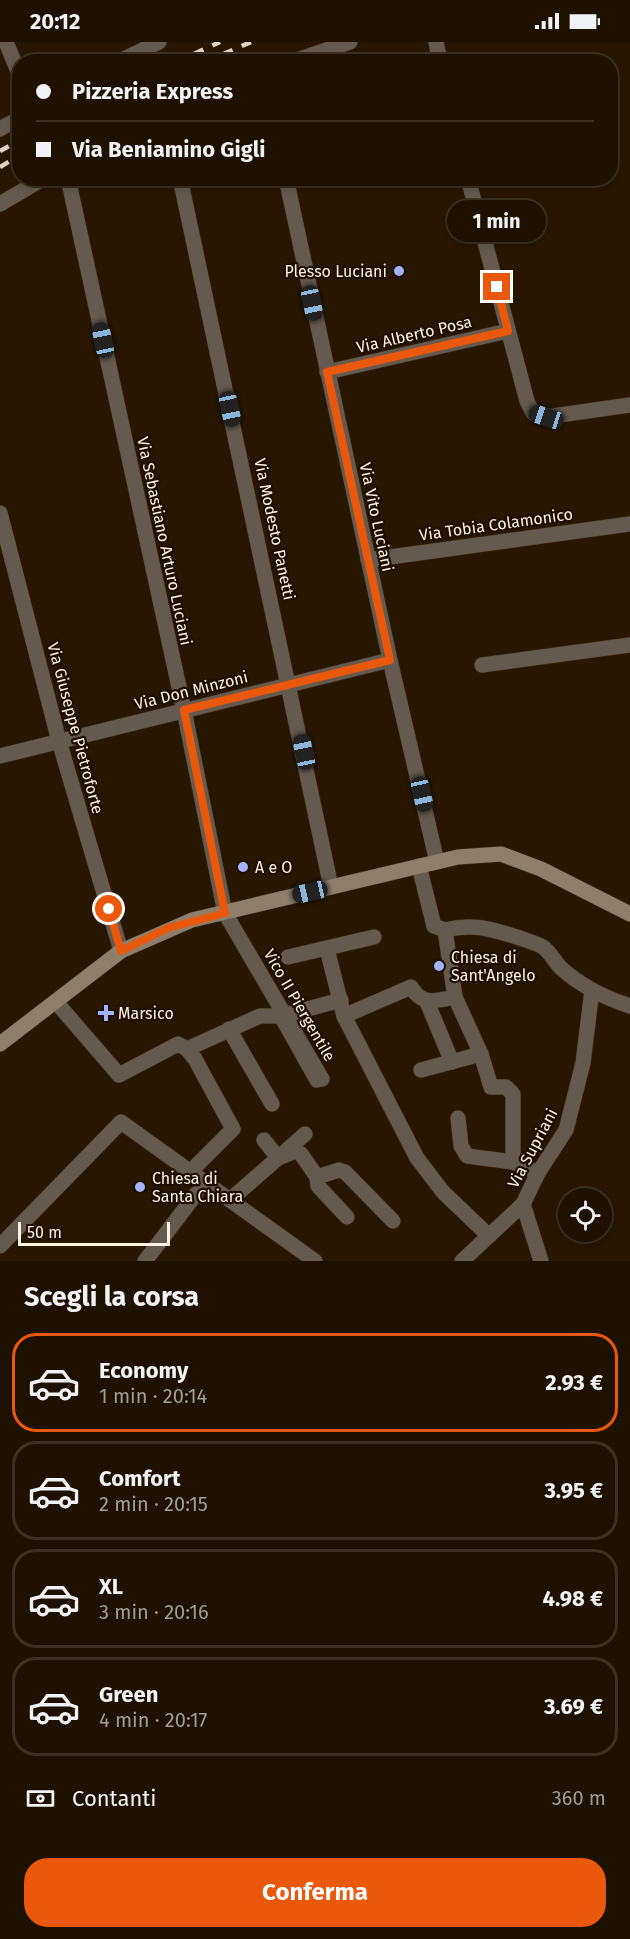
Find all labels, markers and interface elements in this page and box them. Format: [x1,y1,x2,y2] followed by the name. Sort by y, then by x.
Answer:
[30,8,80,35] text: 20:12
[72,78,233,105] text: Pizzeria Express
[72,136,266,163] text: Via Beniamino Gigli
[448,200,546,242] callout: 1 min
[472,209,521,233] text: 1 min
[284,262,387,281] place label: Plesso Luciani
[392,264,406,278] marker: Plesso Luciani
[483,273,510,300] route end
[299,284,325,322] car
[355,312,474,357] street label: Via Alberto Posa
[90,321,116,359] car
[217,390,243,428] car
[526,403,566,431] car
[133,435,196,647] street label: Via Sebastiano Arturo Luciani
[250,457,299,602] street label: Via Modesto Panetti
[356,461,397,573] street label: Via Vito Luciani
[418,504,574,545] street label: Via Tobia Colamonico
[43,640,108,816] street label: Via Giuseppe Pietroforte
[133,667,250,714] street label: Via Don Minzoni
[291,733,317,771] car
[409,774,435,814] car
[255,858,292,877] place label: A e O
[236,860,250,874] marker: A e O
[290,879,330,905] car
[95,895,122,922] route start
[260,946,339,1065] street label: Vico II Piergentile
[451,948,536,985] place label: Chiesa di Sant'Angelo
[432,959,446,973] marker: Chiesa di Sant'Angelo
[118,1004,174,1023] place label: Marsico
[99,1006,113,1020] marker: Marsico
[504,1105,561,1191] street label: Via Supriani
[152,1169,243,1206] place label: Chiesa di Santa Chiara
[133,1180,147,1194] marker: Chiesa di Santa Chiara
[558,1188,612,1242] map controls
[558,1188,612,1242] button: locate
[18,1219,170,1246] scale bar
[27,1223,62,1242] text: 50 m
[24,1281,199,1313] text: Scegli la corsa
[27,1356,81,1410] icon: car
[99,1357,188,1384] text: Economy
[545,1369,603,1396] text: 2.93 €
[99,1384,207,1408] text: 1 min · 20:14
[27,1464,81,1518] icon: car
[99,1465,180,1492] text: Comfort
[544,1477,603,1504] text: 3.95 €
[99,1492,208,1516] text: 2 min · 20:15
[27,1572,81,1626] icon: car
[99,1573,123,1600] text: XL
[542,1585,603,1612] text: 4.98 €
[99,1600,209,1624] text: 3 min · 20:16
[27,1680,81,1734] icon: car
[99,1681,158,1708] text: Green
[544,1693,603,1720] text: 3.69 €
[99,1708,207,1732] text: 4 min · 20:17
[24,1782,57,1815] icon: cash
[72,1785,156,1812] text: Contanti
[552,1786,606,1810] text: 360 m
[24,1858,606,1927] button: Conferma

